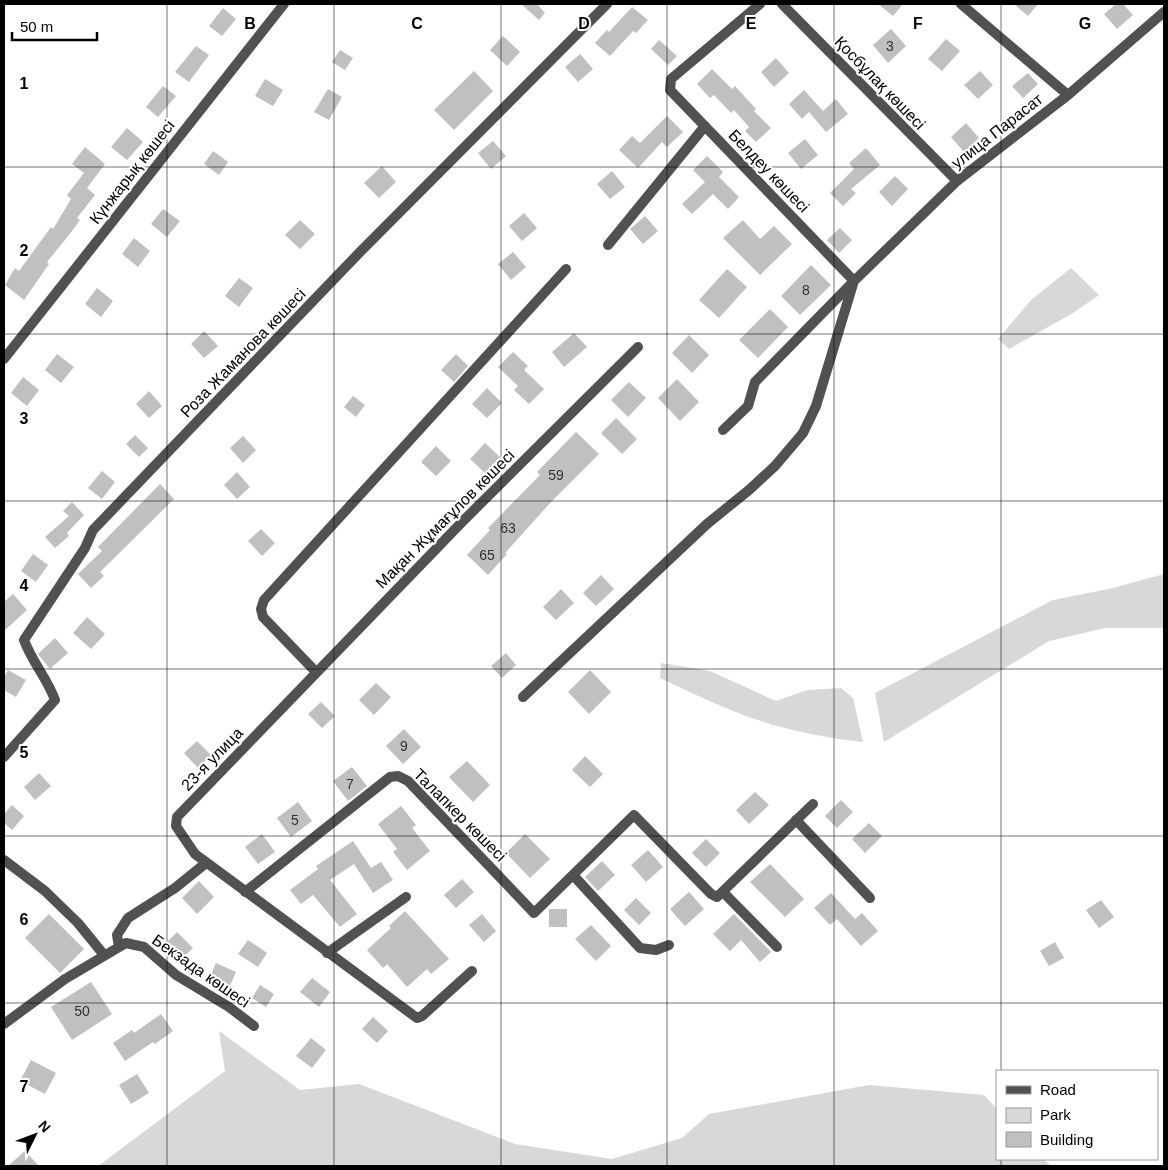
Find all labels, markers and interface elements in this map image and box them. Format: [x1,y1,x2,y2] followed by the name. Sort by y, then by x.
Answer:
[12,10,98,42] scale bar
[244,15,256,32] text: B
[411,15,423,32] text: C
[578,15,590,32] text: D
[746,15,757,32] text: E
[913,15,923,32] text: F
[1079,15,1091,32] text: G
[20,18,53,35] text: 50 m
[831,33,929,133] street label: Қосбұлақ көшесі
[886,38,894,54] house number: 3
[20,75,29,92] text: 1
[948,90,1046,172] street label: улица Парасат
[86,117,178,227] street label: Күнжарық көшесі
[725,126,813,216] street label: Белдеу көшесі
[20,242,29,259] text: 2
[802,282,810,298] house number: 8
[177,285,309,421] street label: Роза Жаманова көшесі
[20,410,29,427] text: 3
[372,446,518,592] street label: Мақан Жұмағұлов көшесі
[548,467,564,483] house number: 59
[500,520,516,536] house number: 63
[479,547,495,563] house number: 65
[20,577,29,594] text: 4
[178,724,246,794] street label: 23-я улица
[400,738,408,754] house number: 9
[20,744,29,761] text: 5
[410,765,510,865] street label: Талапкер көшесі
[346,776,354,792] house number: 7
[291,812,299,828] house number: 5
[20,911,29,928] text: 6
[149,931,253,1011] street label: Бекзада көшесі
[74,1003,90,1019] house number: 50
[996,1070,1158,1160] legend
[20,1078,29,1095] text: 7
[1040,1081,1076,1098] text: Road
[1040,1106,1071,1123] text: Park
[10,1110,60,1160] north arrow
[35,1117,54,1135] text: N
[1040,1131,1093,1148] text: Building

